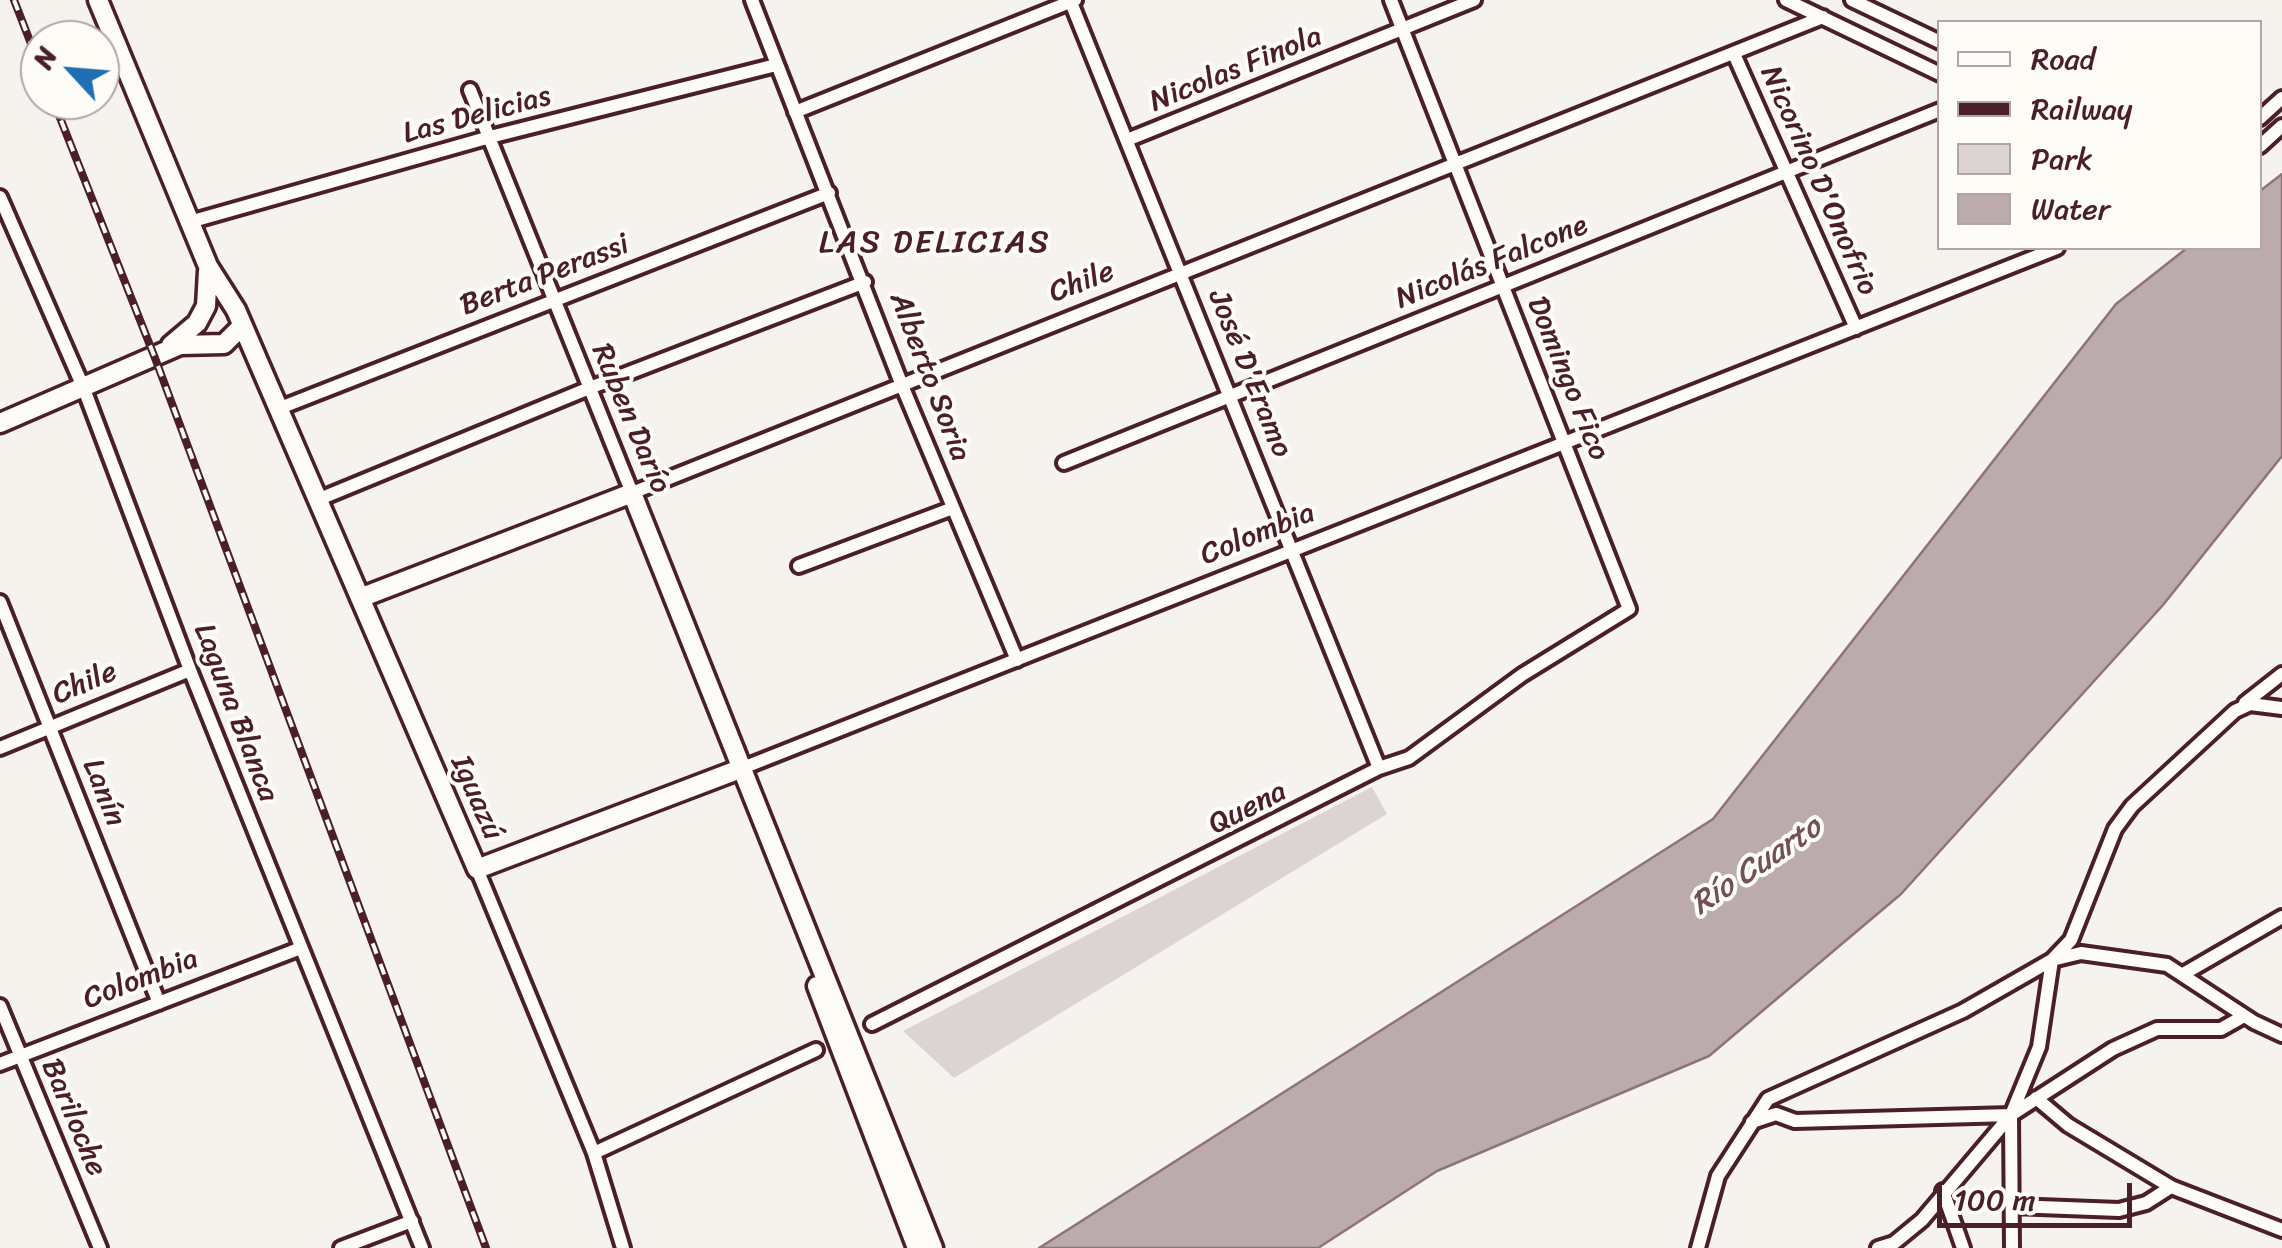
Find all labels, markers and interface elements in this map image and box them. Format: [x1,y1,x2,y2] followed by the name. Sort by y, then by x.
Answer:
[1145,19,1327,121] street label: Nicolas Finola
[20,20,120,120] north arrow
[1937,20,2262,250] legend
[2031,32,2095,86] text: Road
[18,38,71,77] text: N
[1751,61,1885,301] street label: Nicorino D'Onofrio
[399,79,555,153] street label: Las Delicias
[2031,82,2132,136] text: Railway
[2031,132,2093,186] text: Park
[2031,182,2110,236] text: Water
[1391,208,1593,318] street label: Nicolás Falcone
[822,225,1048,263] district label: LAS DELICIAS
[455,227,635,325] street label: Berta Perassi
[1044,254,1120,312] street label: Chile
[1199,285,1299,463] street label: José D'Eramo
[880,288,978,466] street label: Alberto Soria
[1518,292,1616,466] street label: Domingo Fico
[582,339,678,499] street label: Ruben Darío
[1196,496,1320,574] street label: Colombia
[185,619,285,807] street label: Laguna Blanca
[47,654,123,714] street label: Chile
[442,750,510,846] street label: Iguazú
[73,754,133,832] street label: Lanín
[1203,774,1293,844] street label: Quena
[1685,809,1829,925] water label: Río Cuarto
[78,942,204,1018] street label: Colombia
[32,1054,114,1182] street label: Bariloche
[1942,1163,2137,1225] scale bar
[1954,1173,2036,1227] text: 100 m

